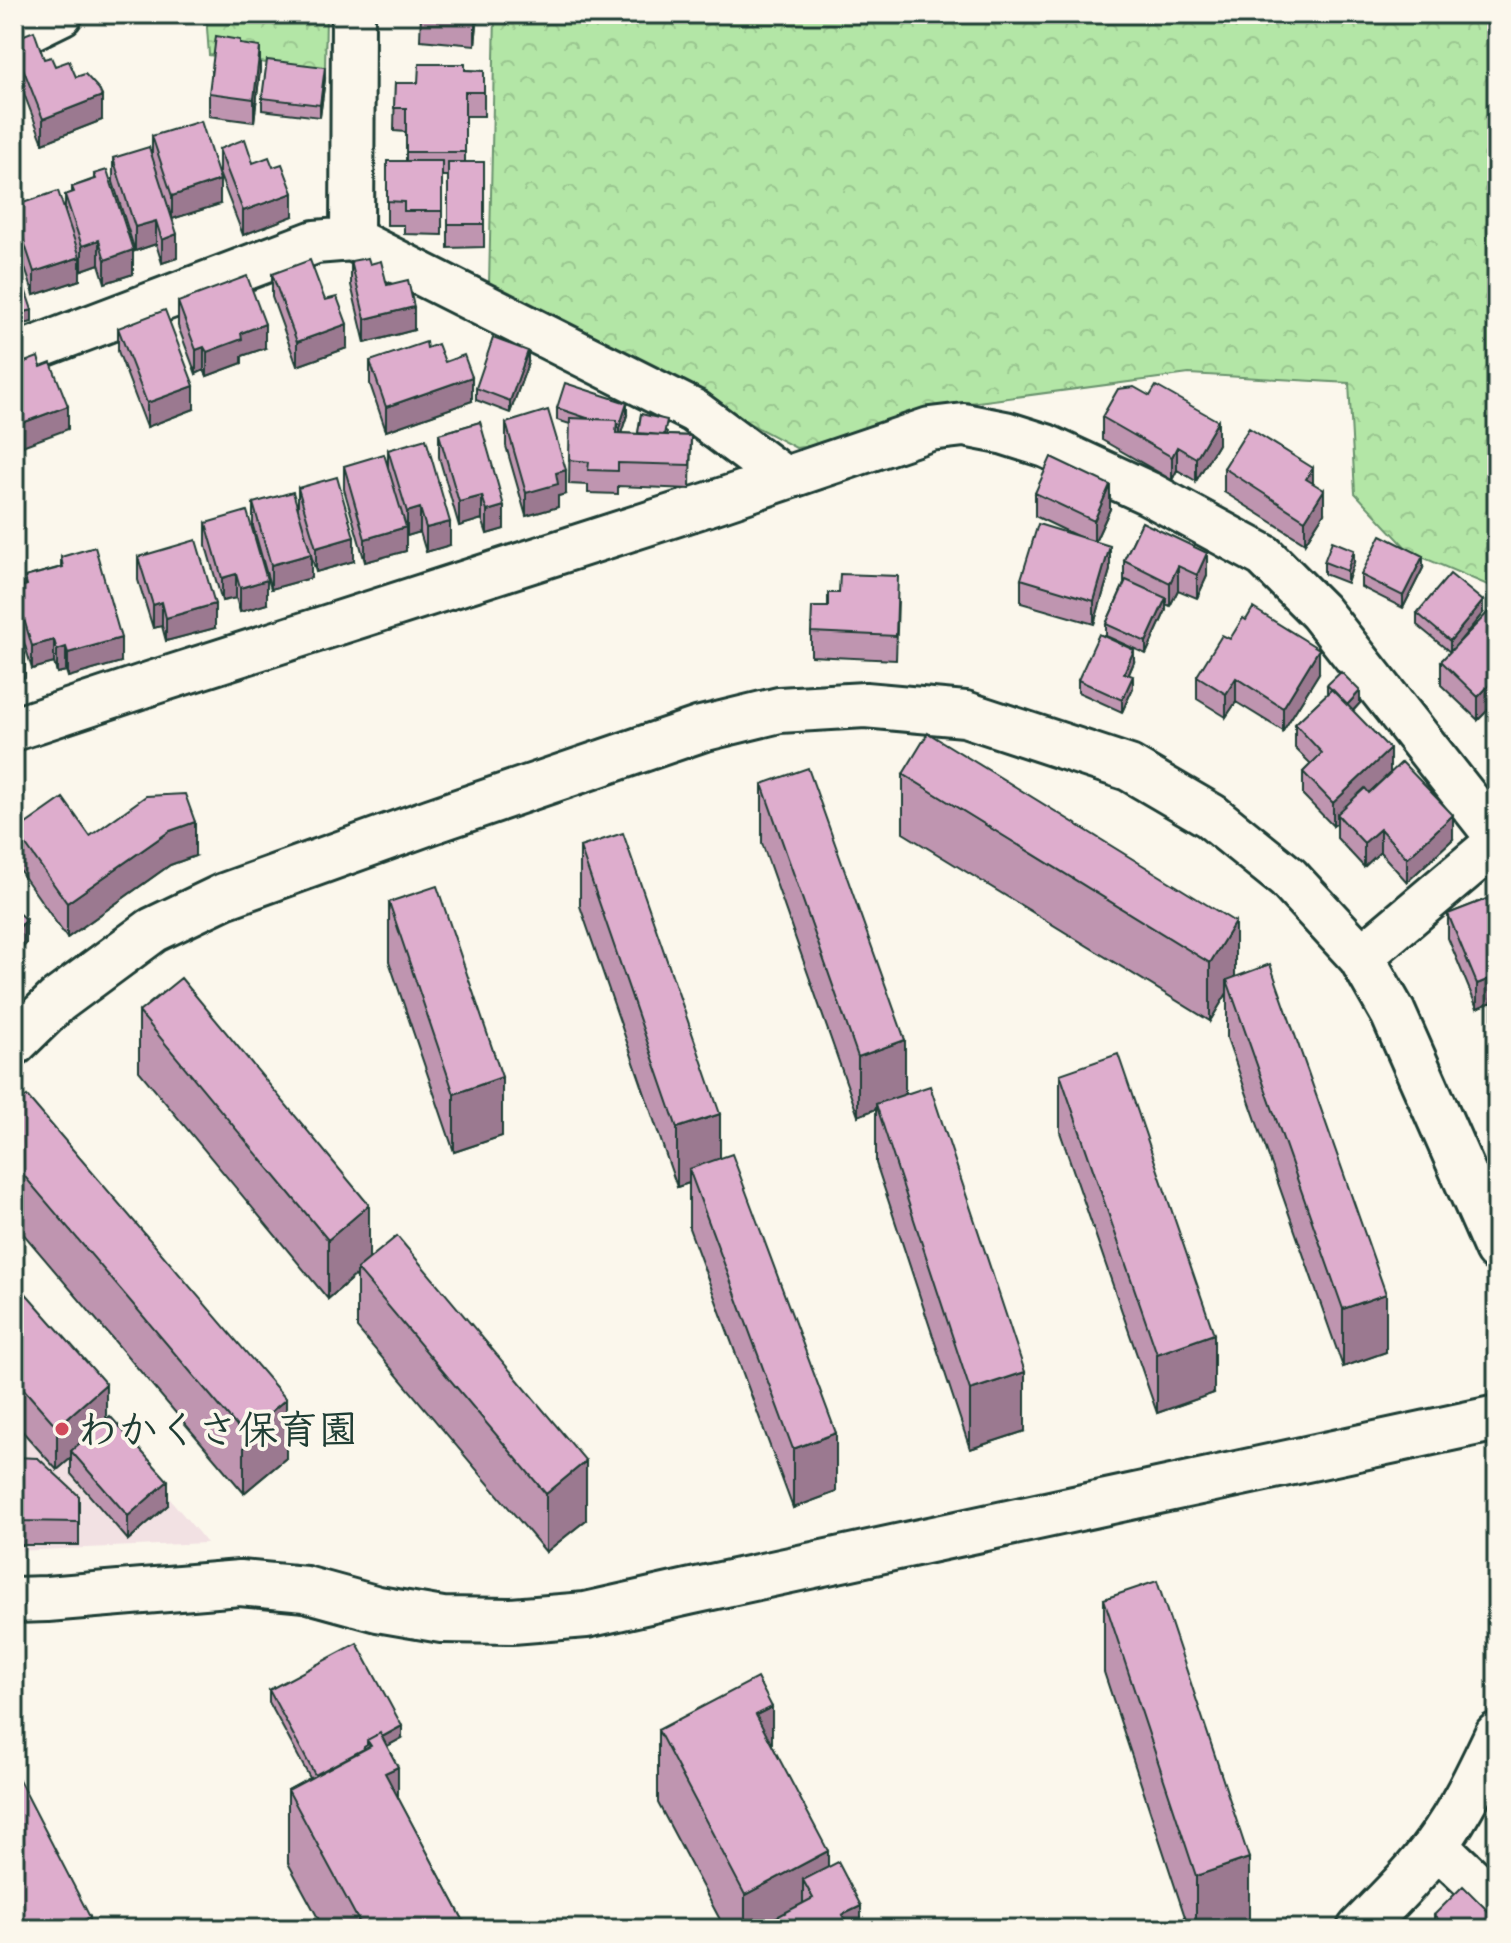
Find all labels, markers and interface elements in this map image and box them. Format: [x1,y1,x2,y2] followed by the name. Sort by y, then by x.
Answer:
[78,1405,358,1455] place label: わかくさ保育園
[53,1420,71,1438] marker: わかくさ保育園

